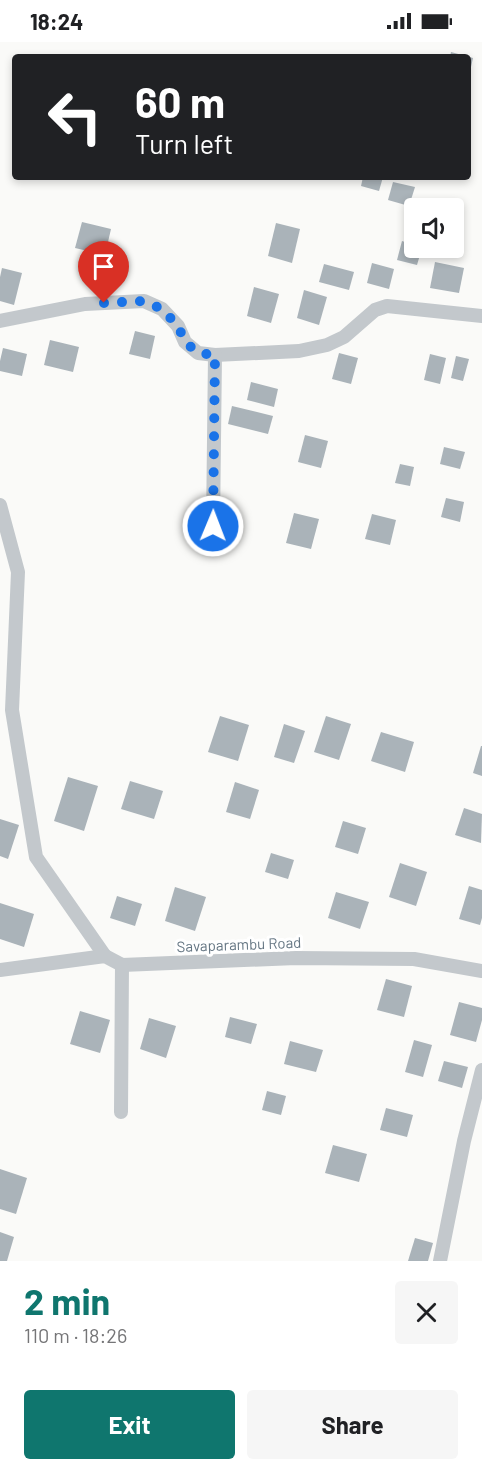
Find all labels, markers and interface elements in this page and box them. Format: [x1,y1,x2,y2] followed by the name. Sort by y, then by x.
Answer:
[30,8,83,34] text: 18:24
[135,76,225,126] text: 60 m
[36,78,114,156] icon: left
[135,127,233,159] text: Turn left
[404,198,464,258] map controls
[404,198,464,258] button: sound
[78,241,129,303] pin
[87,250,120,283] icon: arrive
[181,494,245,558] position arrow
[176,933,302,955] street label: Savaparambu Road
[24,1279,110,1322] text: 2 min
[395,1281,458,1344] button: close
[24,1323,127,1347] text: 110 m · 18:26
[24,1390,235,1459] button: Exit
[247,1390,458,1459] button: Share

